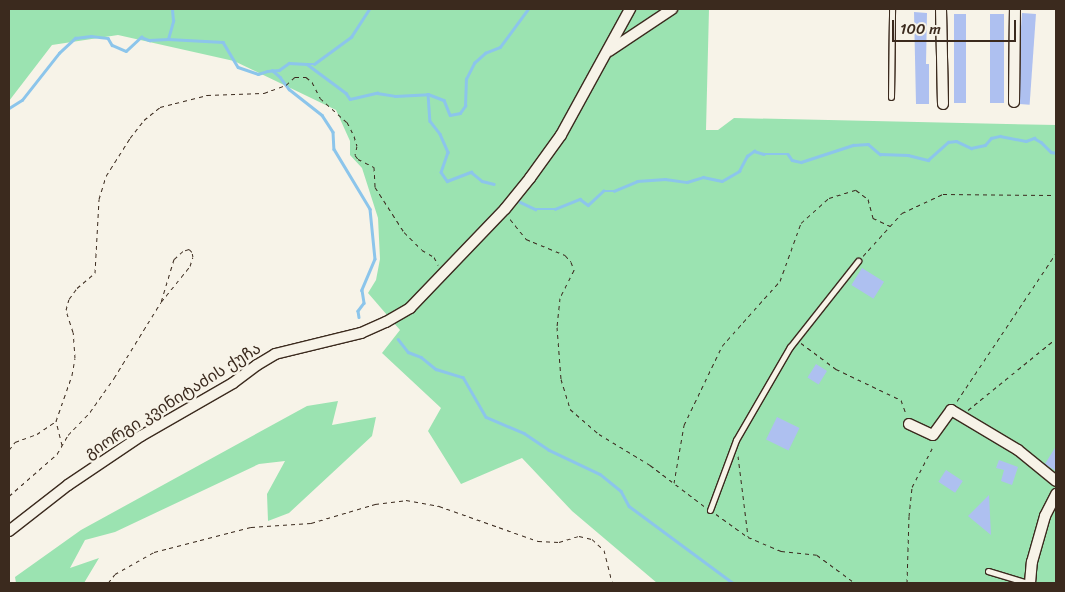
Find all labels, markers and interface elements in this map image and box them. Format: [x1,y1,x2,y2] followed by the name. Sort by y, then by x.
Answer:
[895,10,1019,42] scale bar
[900,16,941,42] text: 100 m
[81,339,265,463] street label: გიორგი კვინიტაძის ქუჩა

